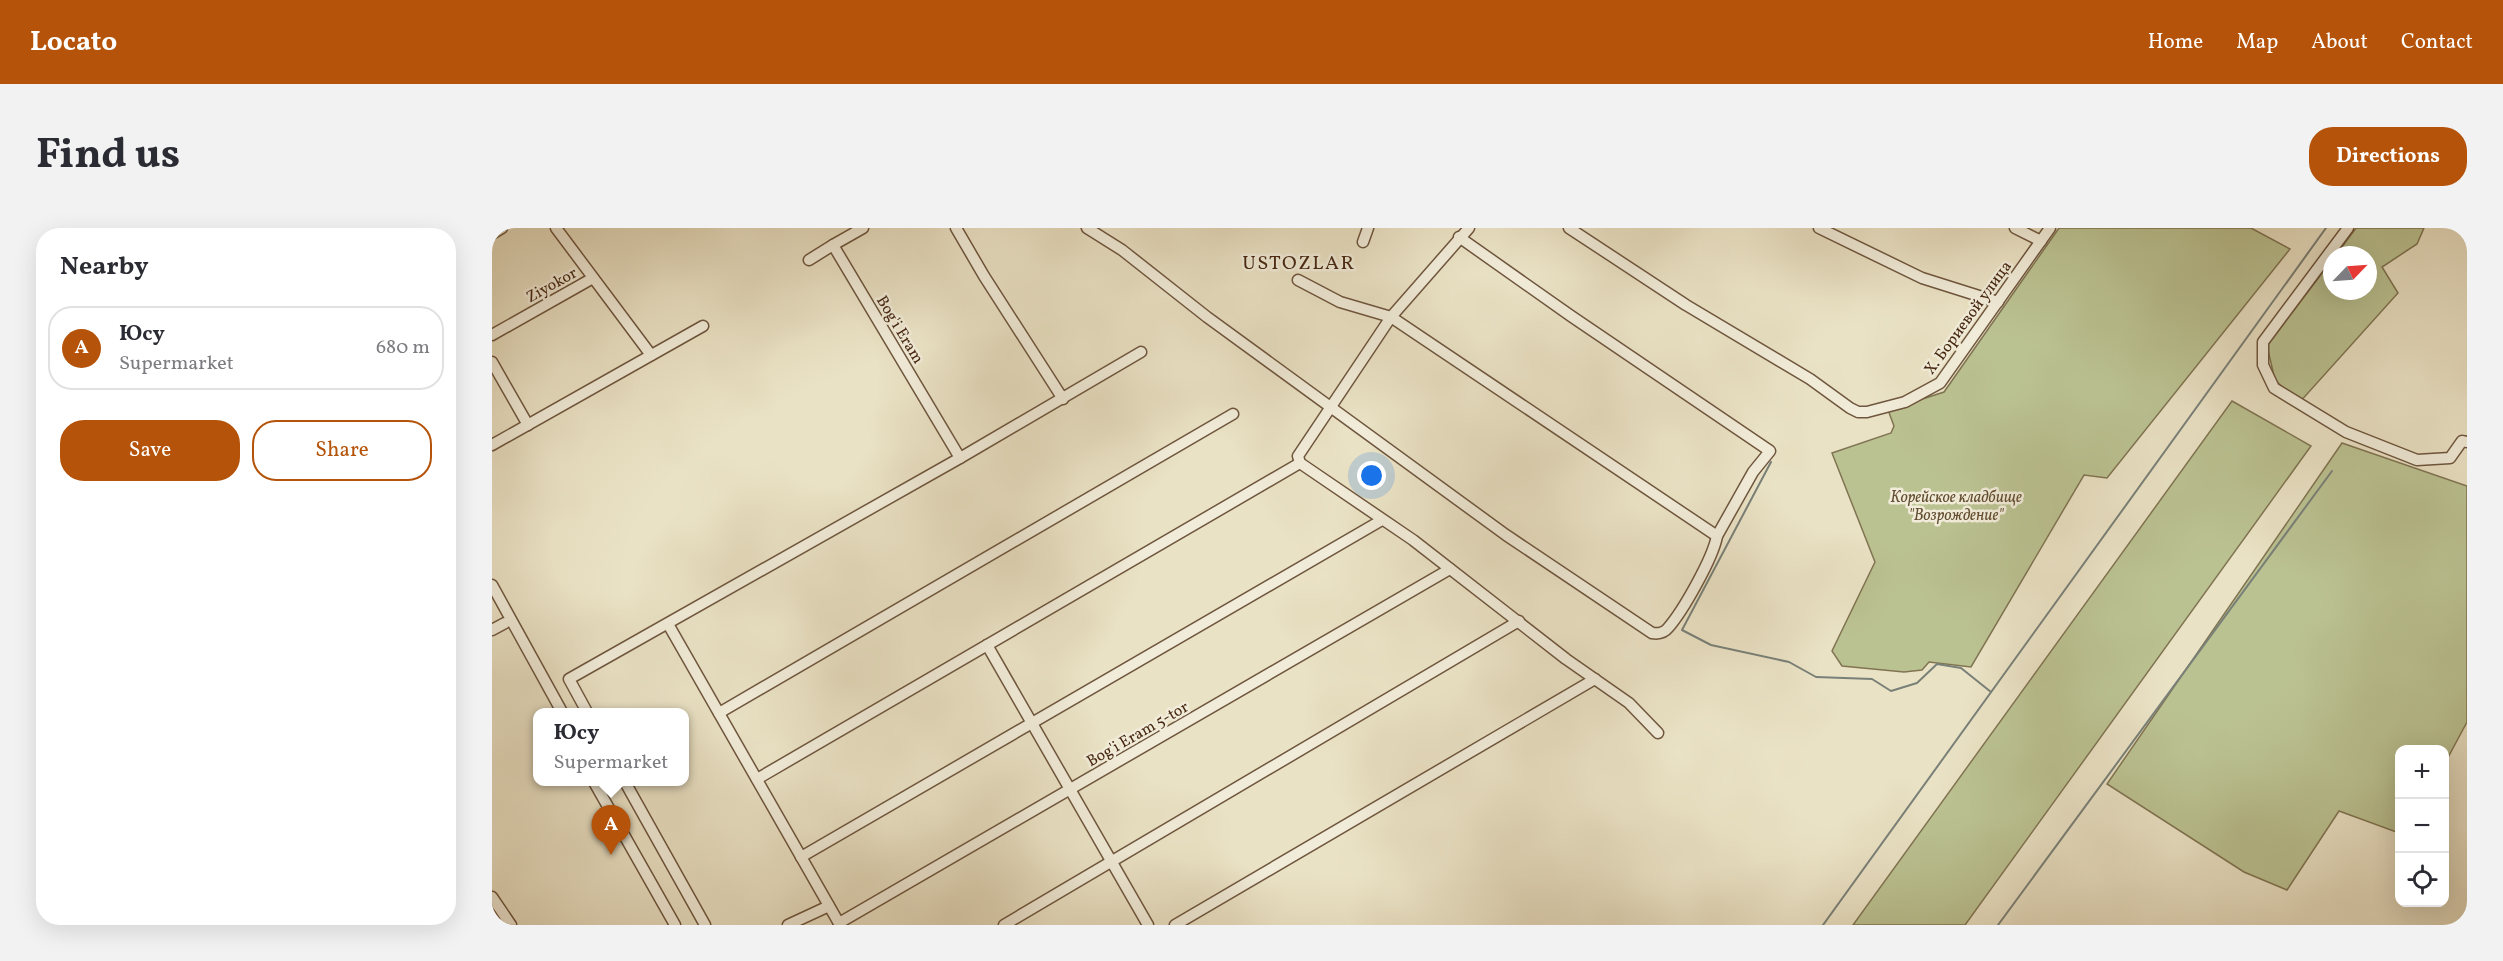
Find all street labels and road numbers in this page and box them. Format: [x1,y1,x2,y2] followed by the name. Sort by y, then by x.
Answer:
[1920,257,2018,380] street label: Х. Бориевой улица
[522,263,582,309] street label: Ziyokor
[870,292,928,368] street label: Bog'i Eram
[1083,696,1193,773] street label: Bog'i Eram 5-tor

